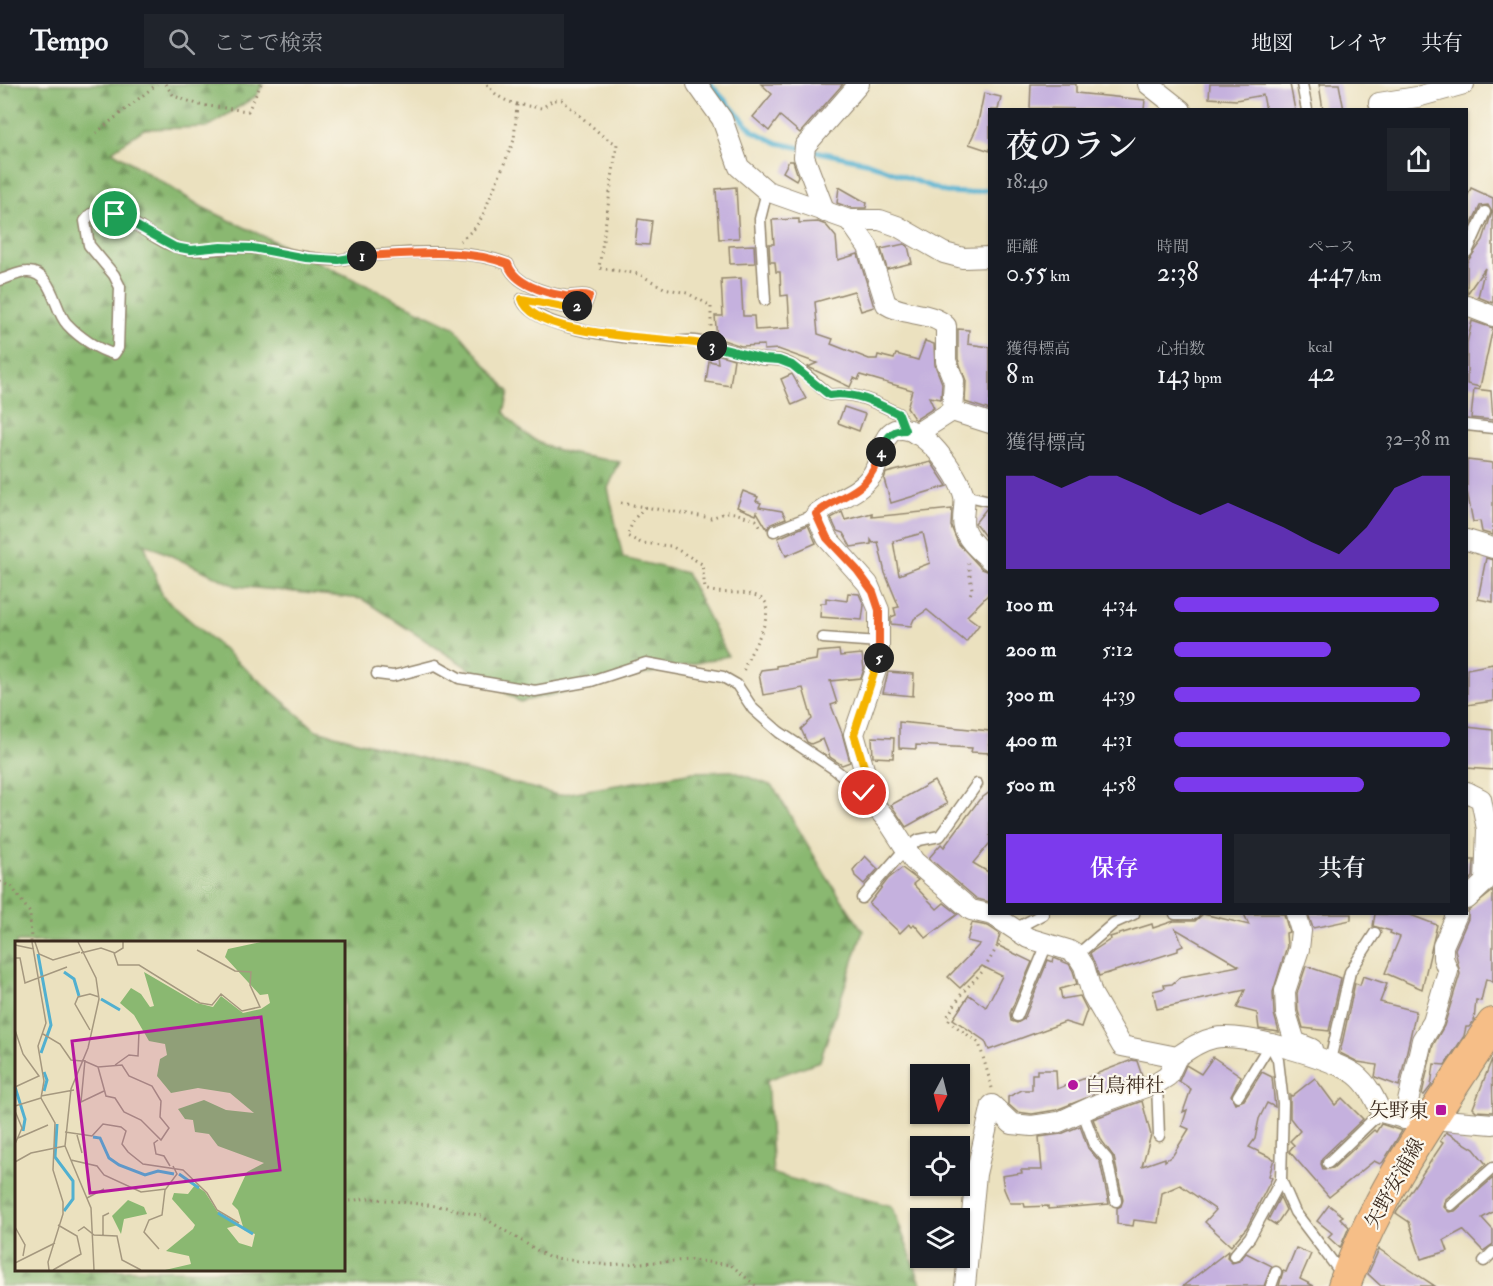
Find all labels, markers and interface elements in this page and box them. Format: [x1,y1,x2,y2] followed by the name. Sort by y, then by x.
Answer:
[144,14,564,68] search box
[30,24,108,59] text: Tempo
[165,25,198,58] icon: search
[213,29,323,57] text: ここで検索
[1251,30,1293,57] text: 地図
[1326,30,1388,57] text: レイヤ
[1421,30,1463,57] text: 共有
[1006,126,1138,167] text: 夜のラン
[1387,128,1450,191] button: share
[1006,169,1049,194] text: 18:49
[89,188,140,239] pin
[98,197,131,230] icon: arrive
[1006,237,1038,257] text: 距離
[1157,237,1189,257] text: 時間
[1308,237,1355,257] text: ペース
[347,241,377,271] pin: 1
[359,246,365,266] text: 1
[1006,257,1047,289] text: 0.55
[1157,257,1199,289] text: 2:38
[1308,257,1354,289] text: 4:47
[1047,266,1070,286] text: km
[1354,266,1381,286] text: /km
[562,291,592,321] pin: 2
[573,296,581,316] text: 2
[697,331,727,361] pin: 3
[709,336,715,356] text: 3
[1308,337,1333,357] text: kcal
[1006,339,1070,359] text: 獲得標高
[1157,339,1205,359] text: 心拍数
[1308,357,1335,389] text: 42
[1006,359,1018,391] text: 8
[1157,359,1190,391] text: 143
[1018,368,1034,388] text: m
[1190,368,1222,388] text: bpm
[1385,426,1450,451] text: 32–38 m
[1006,430,1086,455] text: 獲得標高
[866,437,896,467] pin: 4
[877,442,885,462] text: 4
[1006,592,1053,617] text: 100 m
[1102,592,1136,617] text: 4:34
[1006,637,1056,662] text: 200 m
[1102,637,1133,662] text: 5:12
[864,643,894,673] pin: 5
[875,648,883,668] text: 5
[1006,682,1054,707] text: 300 m
[1102,682,1136,707] text: 4:39
[1006,727,1057,752] text: 400 m
[1102,727,1133,752] text: 4:31
[838,767,889,818] pin
[1006,772,1055,797] text: 500 m
[1102,772,1136,797] text: 4:58
[847,776,880,809] icon: check
[1006,834,1222,903] button: 保存
[1234,834,1450,903] button: 共有
[15,941,345,1271] inset map
[910,1064,970,1124] north arrow
[910,1064,970,1268] map controls
[1085,1073,1165,1098] place label: 白鳥神社
[1066,1078,1080,1092] marker: 白鳥神社
[1369,1098,1429,1123] place label: 矢野東
[1434,1103,1448,1117] marker: 矢野東
[1359,1133,1430,1233] street label: 矢野安浦線
[910,1136,970,1196] button: locate
[910,1208,970,1268] button: layers

